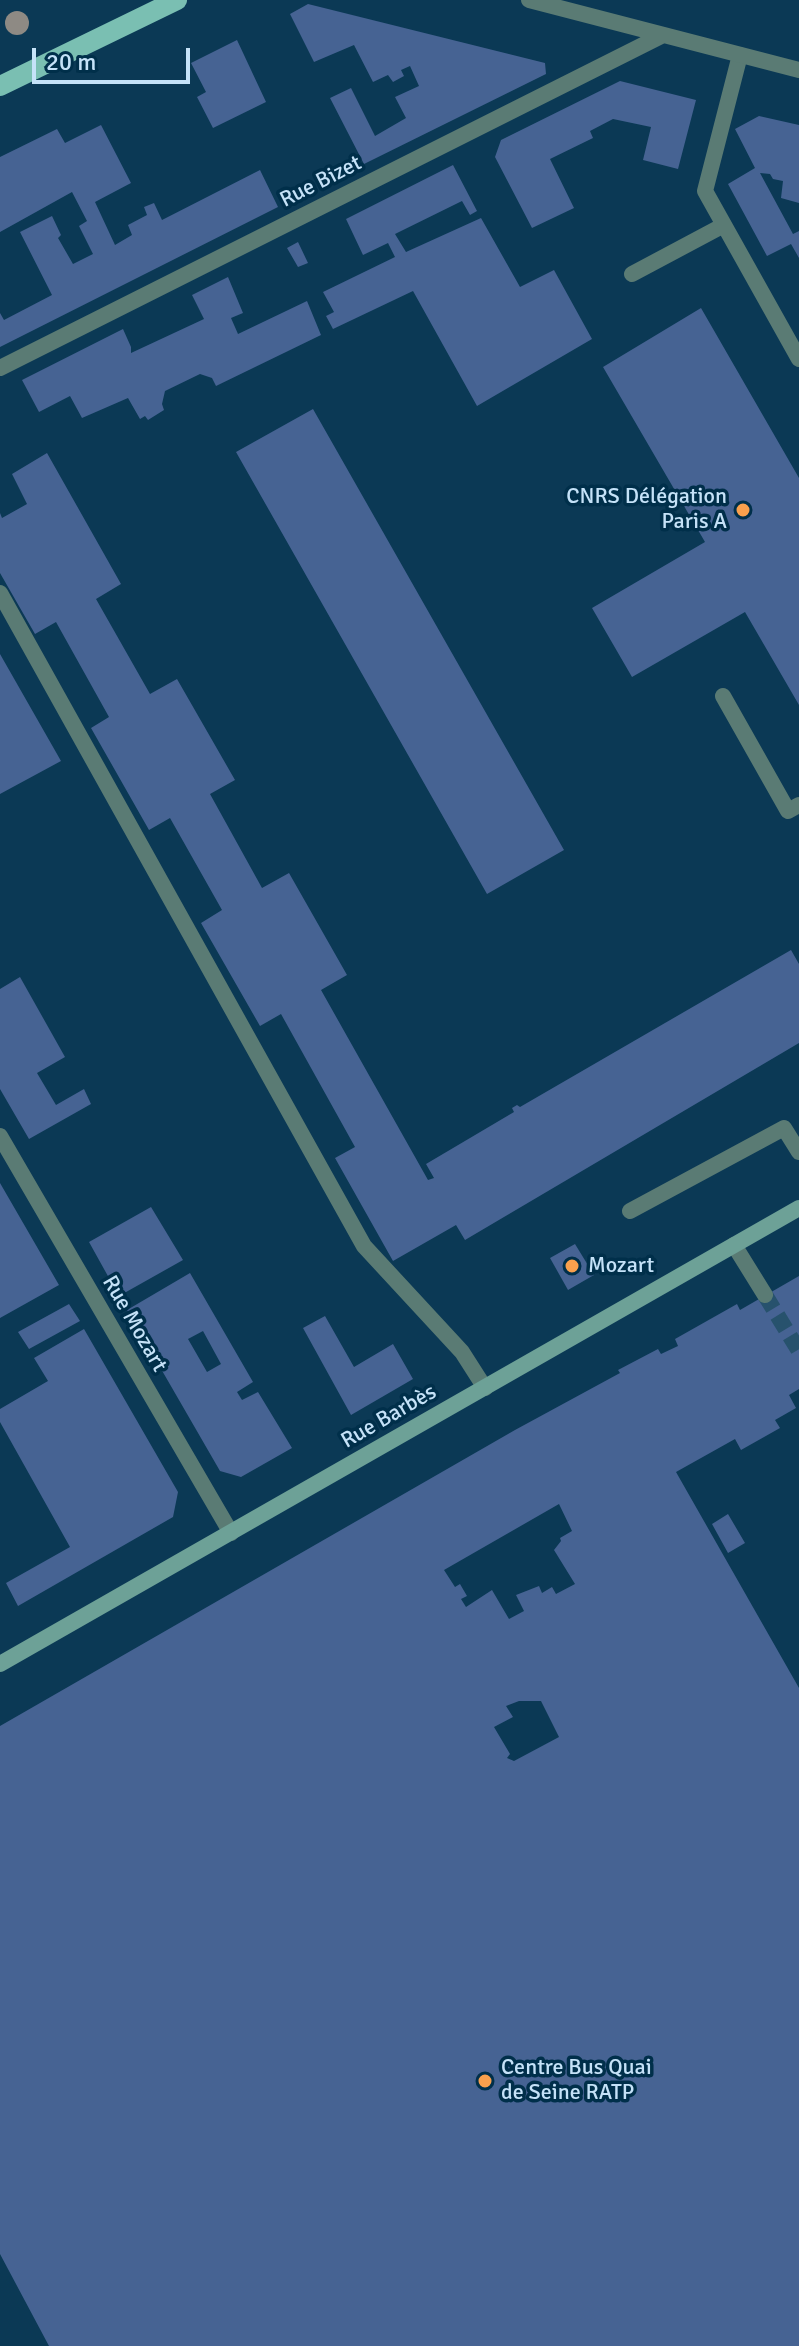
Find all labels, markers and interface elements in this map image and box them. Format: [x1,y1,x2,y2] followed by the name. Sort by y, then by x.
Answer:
[36,32,194,82] scale bar
[46,47,96,77] text: 20 m
[276,150,366,214] street label: Rue Bizet
[566,484,727,536] place label: CNRS Délégation Paris A
[734,501,752,519] marker: CNRS Délégation Paris A
[588,1253,654,1279] place label: Mozart
[563,1257,581,1275] marker: Mozart
[96,1271,172,1377] street label: Rue Mozart
[337,1379,441,1455] street label: Rue Barbès
[501,2055,652,2106] place label: Centre Bus Quai de Seine RATP
[476,2072,494,2090] marker: Centre Bus Quai de Seine RATP

